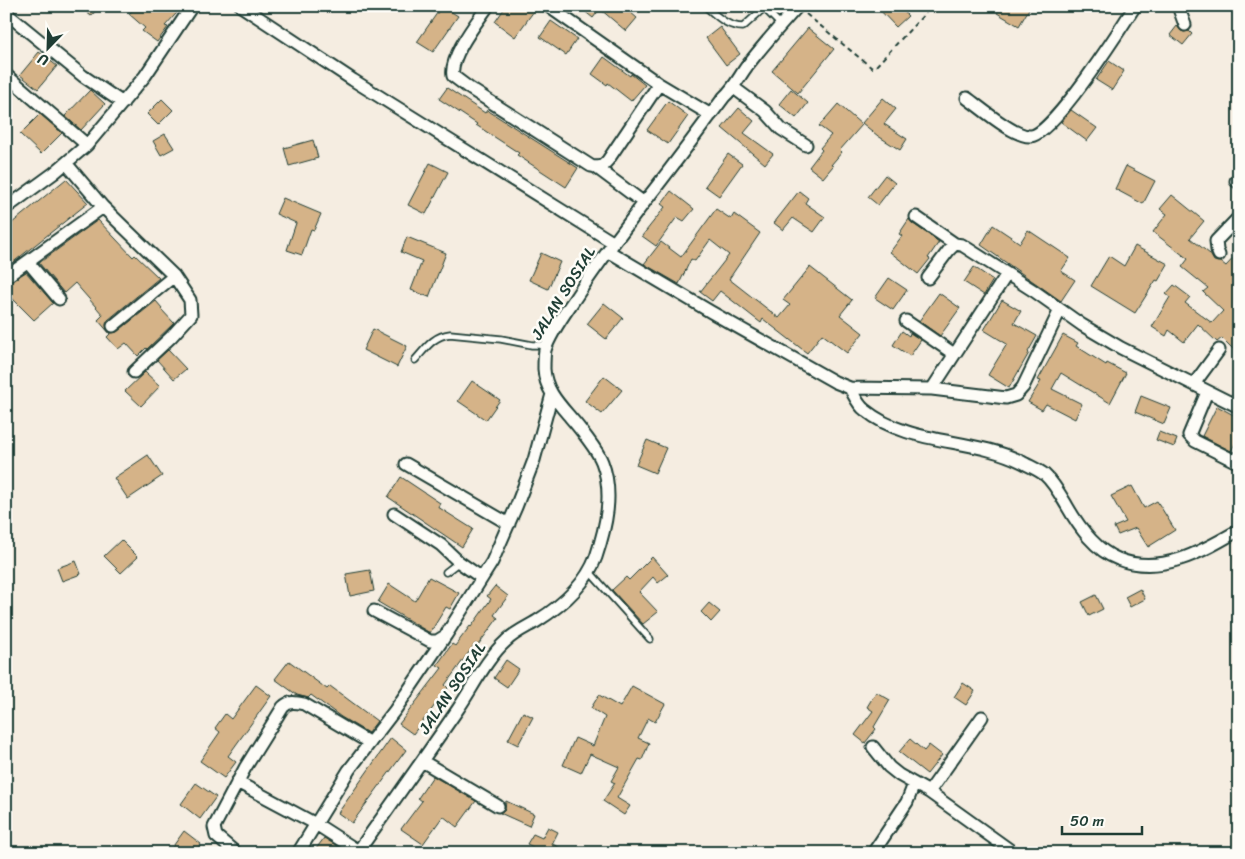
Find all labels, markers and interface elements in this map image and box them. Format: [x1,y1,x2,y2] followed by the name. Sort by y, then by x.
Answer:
[22,22,72,72] north arrow
[33,46,52,73] text: U
[522,240,604,346] street label: JALAN SOSIAL
[410,636,494,741] street label: JALAN SOSIAL
[1062,804,1142,836] scale bar
[1070,808,1105,834] text: 50 m

